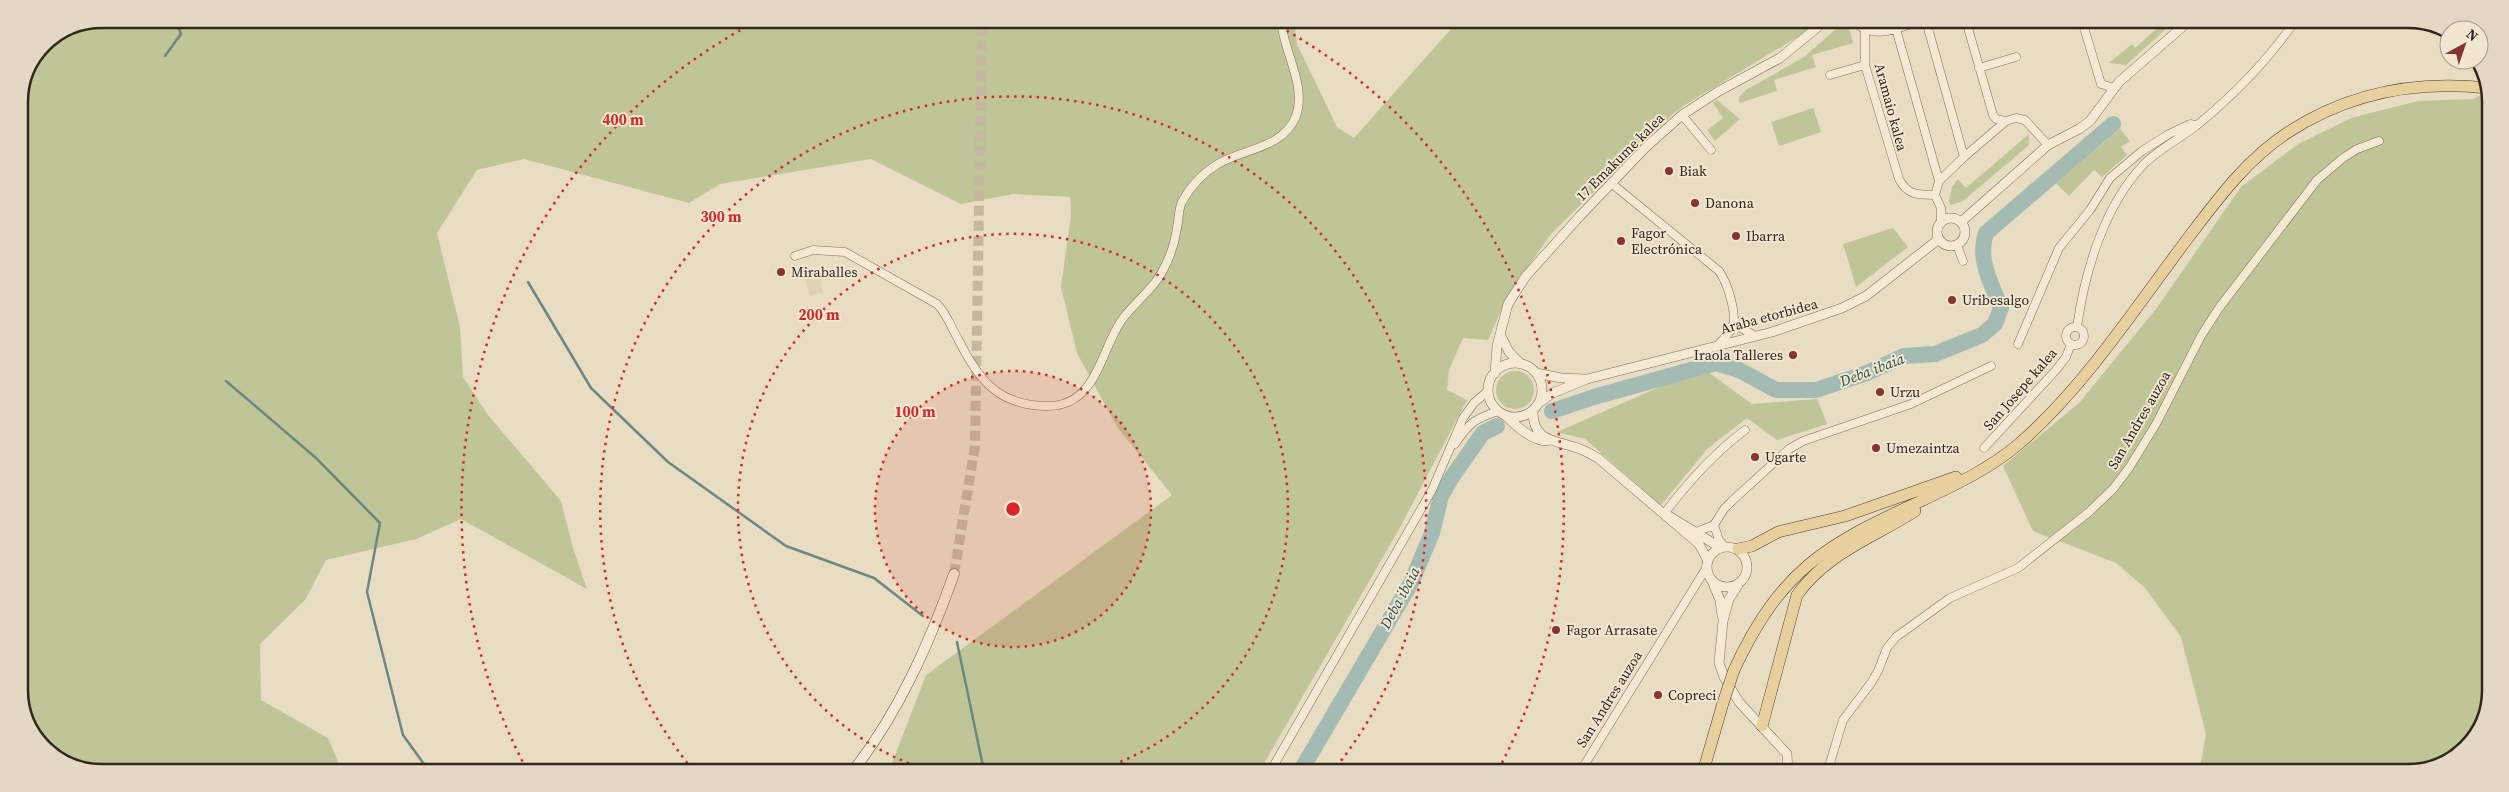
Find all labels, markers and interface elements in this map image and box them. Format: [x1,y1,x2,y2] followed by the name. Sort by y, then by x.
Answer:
[2439,20,2489,70] north arrow
[2462,24,2483,46] text: N
[1870,61,1913,154] street label: Aramaio kalea
[1571,108,1669,206] street label: 17 Emakume kalea
[602,109,644,130] text: 400 m
[1679,161,1707,181] place label: Biak
[1663,165,1675,177] marker: Biak
[1705,193,1755,213] place label: Danona
[1689,197,1701,209] marker: Danona
[700,206,742,227] text: 300 m
[1631,223,1703,259] place label: Fagor Electrónica
[1746,226,1786,246] place label: Ibarra
[1730,230,1742,242] marker: Ibarra
[1615,235,1627,247] marker: Fagor Electrónica
[791,262,857,282] place label: Miraballes
[775,266,787,278] marker: Miraballes
[1962,290,2029,310] place label: Uribesalgo
[1718,293,1821,339] street label: Araba etorbidea
[1946,294,1958,306] marker: Uribesalgo
[798,304,840,325] text: 200 m
[1979,343,2062,435] street label: San Josepe kalea
[1694,345,1783,365] place label: Iraola Talleres
[1836,348,1907,392] water label: Deba ibaia
[1787,349,1799,361] marker: Iraola Talleres
[2103,366,2176,473] street label: San Andres auzoa
[1890,382,1920,402] place label: Urzu
[1874,386,1886,398] marker: Urzu
[894,401,936,422] text: 100 m
[1886,438,1961,458] place label: Umezaintza
[1870,442,1882,454] marker: Umezaintza
[1765,447,1807,467] place label: Ugarte
[1749,451,1761,463] marker: Ugarte
[1004,500,1022,518] centre of rings
[1374,563,1425,633] water label: Deba ibaia
[1566,620,1658,640] place label: Fagor Arrasate
[1550,624,1562,636] marker: Fagor Arrasate
[1571,646,1647,751] street label: San Andres auzoa
[1668,685,1716,705] place label: Copreci
[1652,689,1664,701] marker: Copreci

